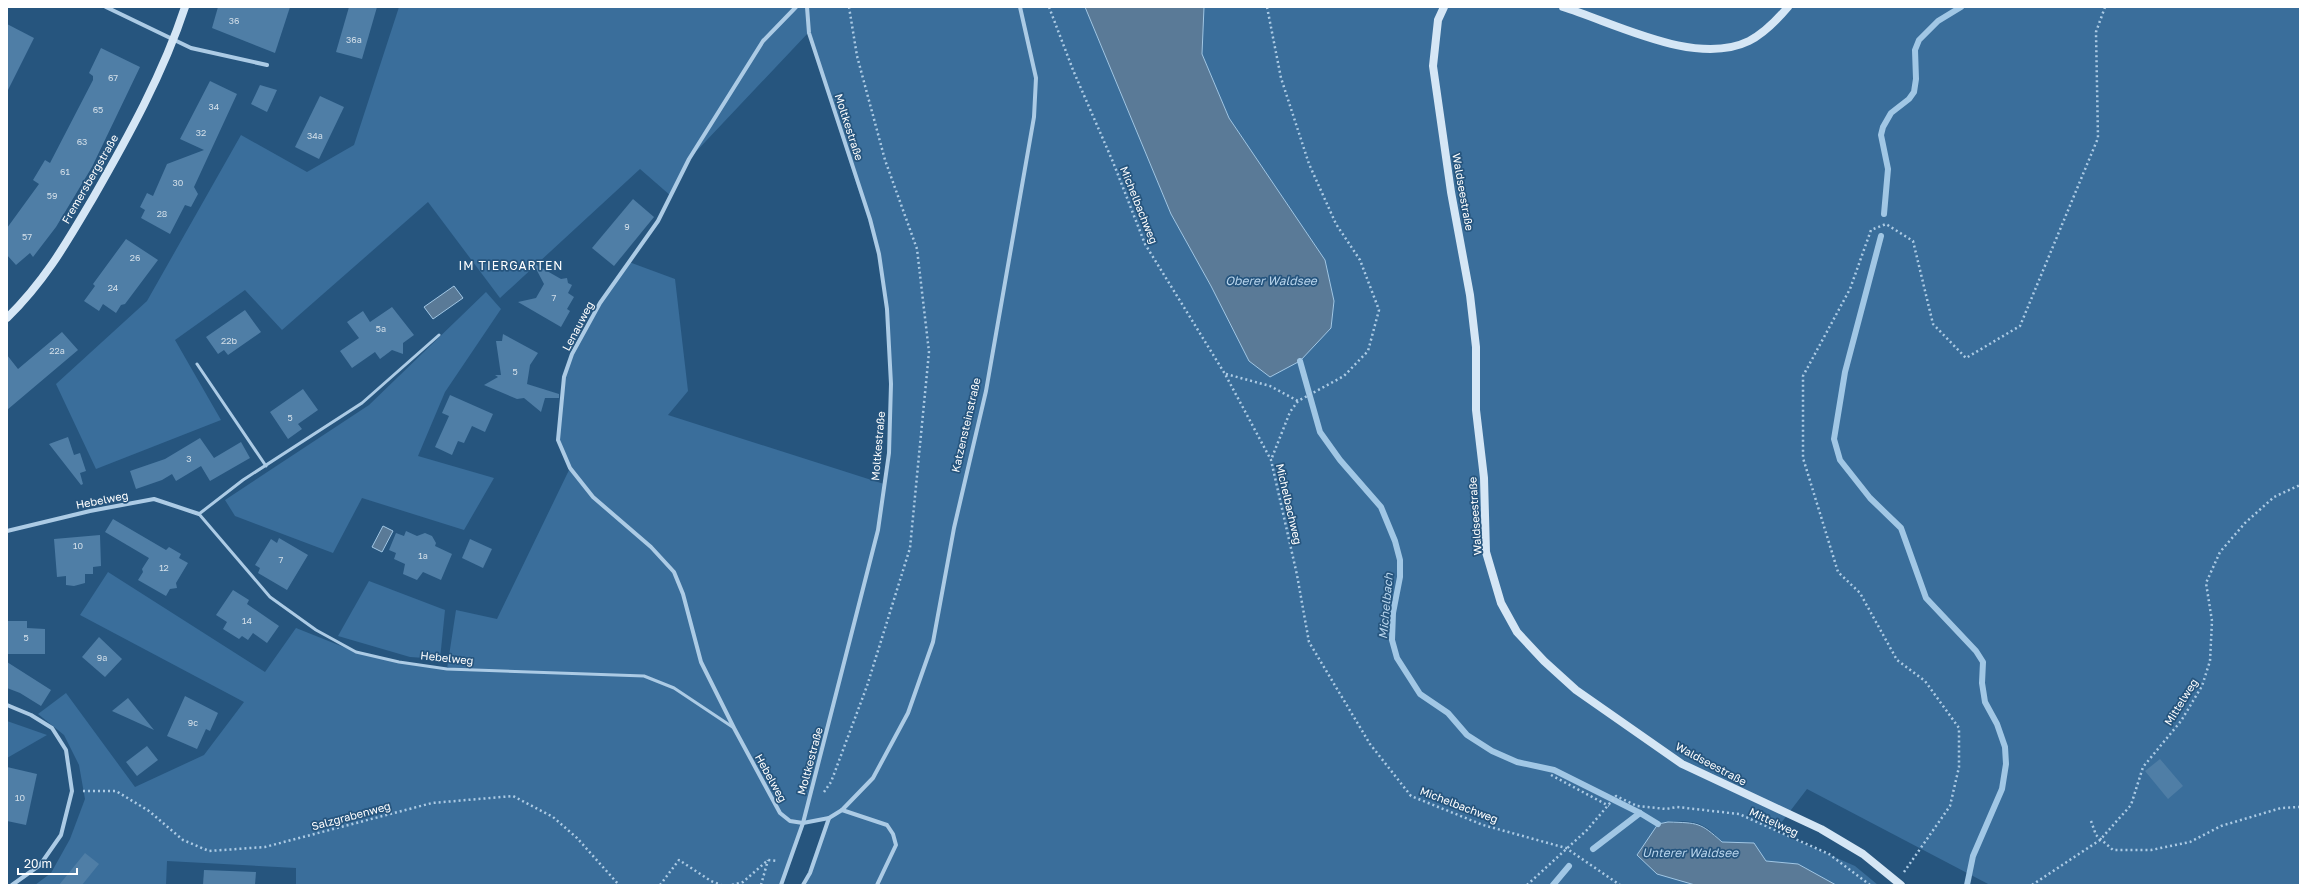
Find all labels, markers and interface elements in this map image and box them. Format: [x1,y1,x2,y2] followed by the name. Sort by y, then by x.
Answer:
[229,15,239,26] house number: 36
[346,34,362,45] house number: 36a
[108,72,118,83] house number: 67
[833,92,866,162] street label: Moltkestraße
[209,101,220,112] house number: 34
[93,104,103,115] house number: 65
[196,127,206,138] house number: 32
[307,130,323,141] house number: 34a
[59,132,120,226] street label: Fremersbergstraße
[77,136,87,147] house number: 63
[1450,152,1477,232] street label: Waldseestraße
[1118,164,1161,246] street label: Michelbachweg
[60,166,71,177] house number: 61
[173,177,184,188] house number: 30
[47,190,57,201] house number: 59
[157,208,167,219] house number: 28
[624,221,630,232] house number: 9
[22,231,32,242] house number: 57
[130,252,140,263] house number: 26
[459,258,563,273] district label: IM TIERGARTEN
[1225,273,1318,288] water label: Oberer Waldsee
[108,282,119,293] house number: 24
[552,292,557,303] house number: 7
[559,299,596,353] street label: Lenauweg
[376,323,386,334] house number: 5a
[221,335,237,346] house number: 22b
[49,345,65,356] house number: 22a
[512,366,518,377] house number: 5
[948,376,983,473] street label: Katzensteinstraße
[868,411,887,481] street label: Moltkestraße
[287,412,293,423] house number: 5
[186,453,192,464] house number: 3
[1274,462,1305,546] street label: Michelbachweg
[1465,476,1484,556] street label: Waldseestraße
[75,488,129,511] street label: Hebelweg
[73,540,83,551] house number: 10
[418,550,428,561] house number: 1a
[279,554,284,565] house number: 7
[159,562,169,573] house number: 12
[1375,572,1396,640] water label: Michelbach
[242,615,252,626] house number: 14
[23,632,29,643] house number: 5
[420,648,474,667] street label: Hebelweg
[97,652,107,663] house number: 9a
[2161,676,2200,728] street label: Mittelweg
[188,717,198,728] house number: 9c
[794,726,825,796] street label: Moltkestraße
[1674,739,1749,788] street label: Waldseestraße
[753,751,790,804] street label: Hebelweg
[1418,784,1500,825] street label: Michelbachweg
[15,792,25,803] house number: 10
[310,799,392,832] street label: Salzgrabenweg
[1748,804,1801,839] street label: Mittelweg
[1642,845,1739,860] water label: Unterer Waldsee
[18,850,77,876] scale bar
[24,856,52,871] text: 20 m

